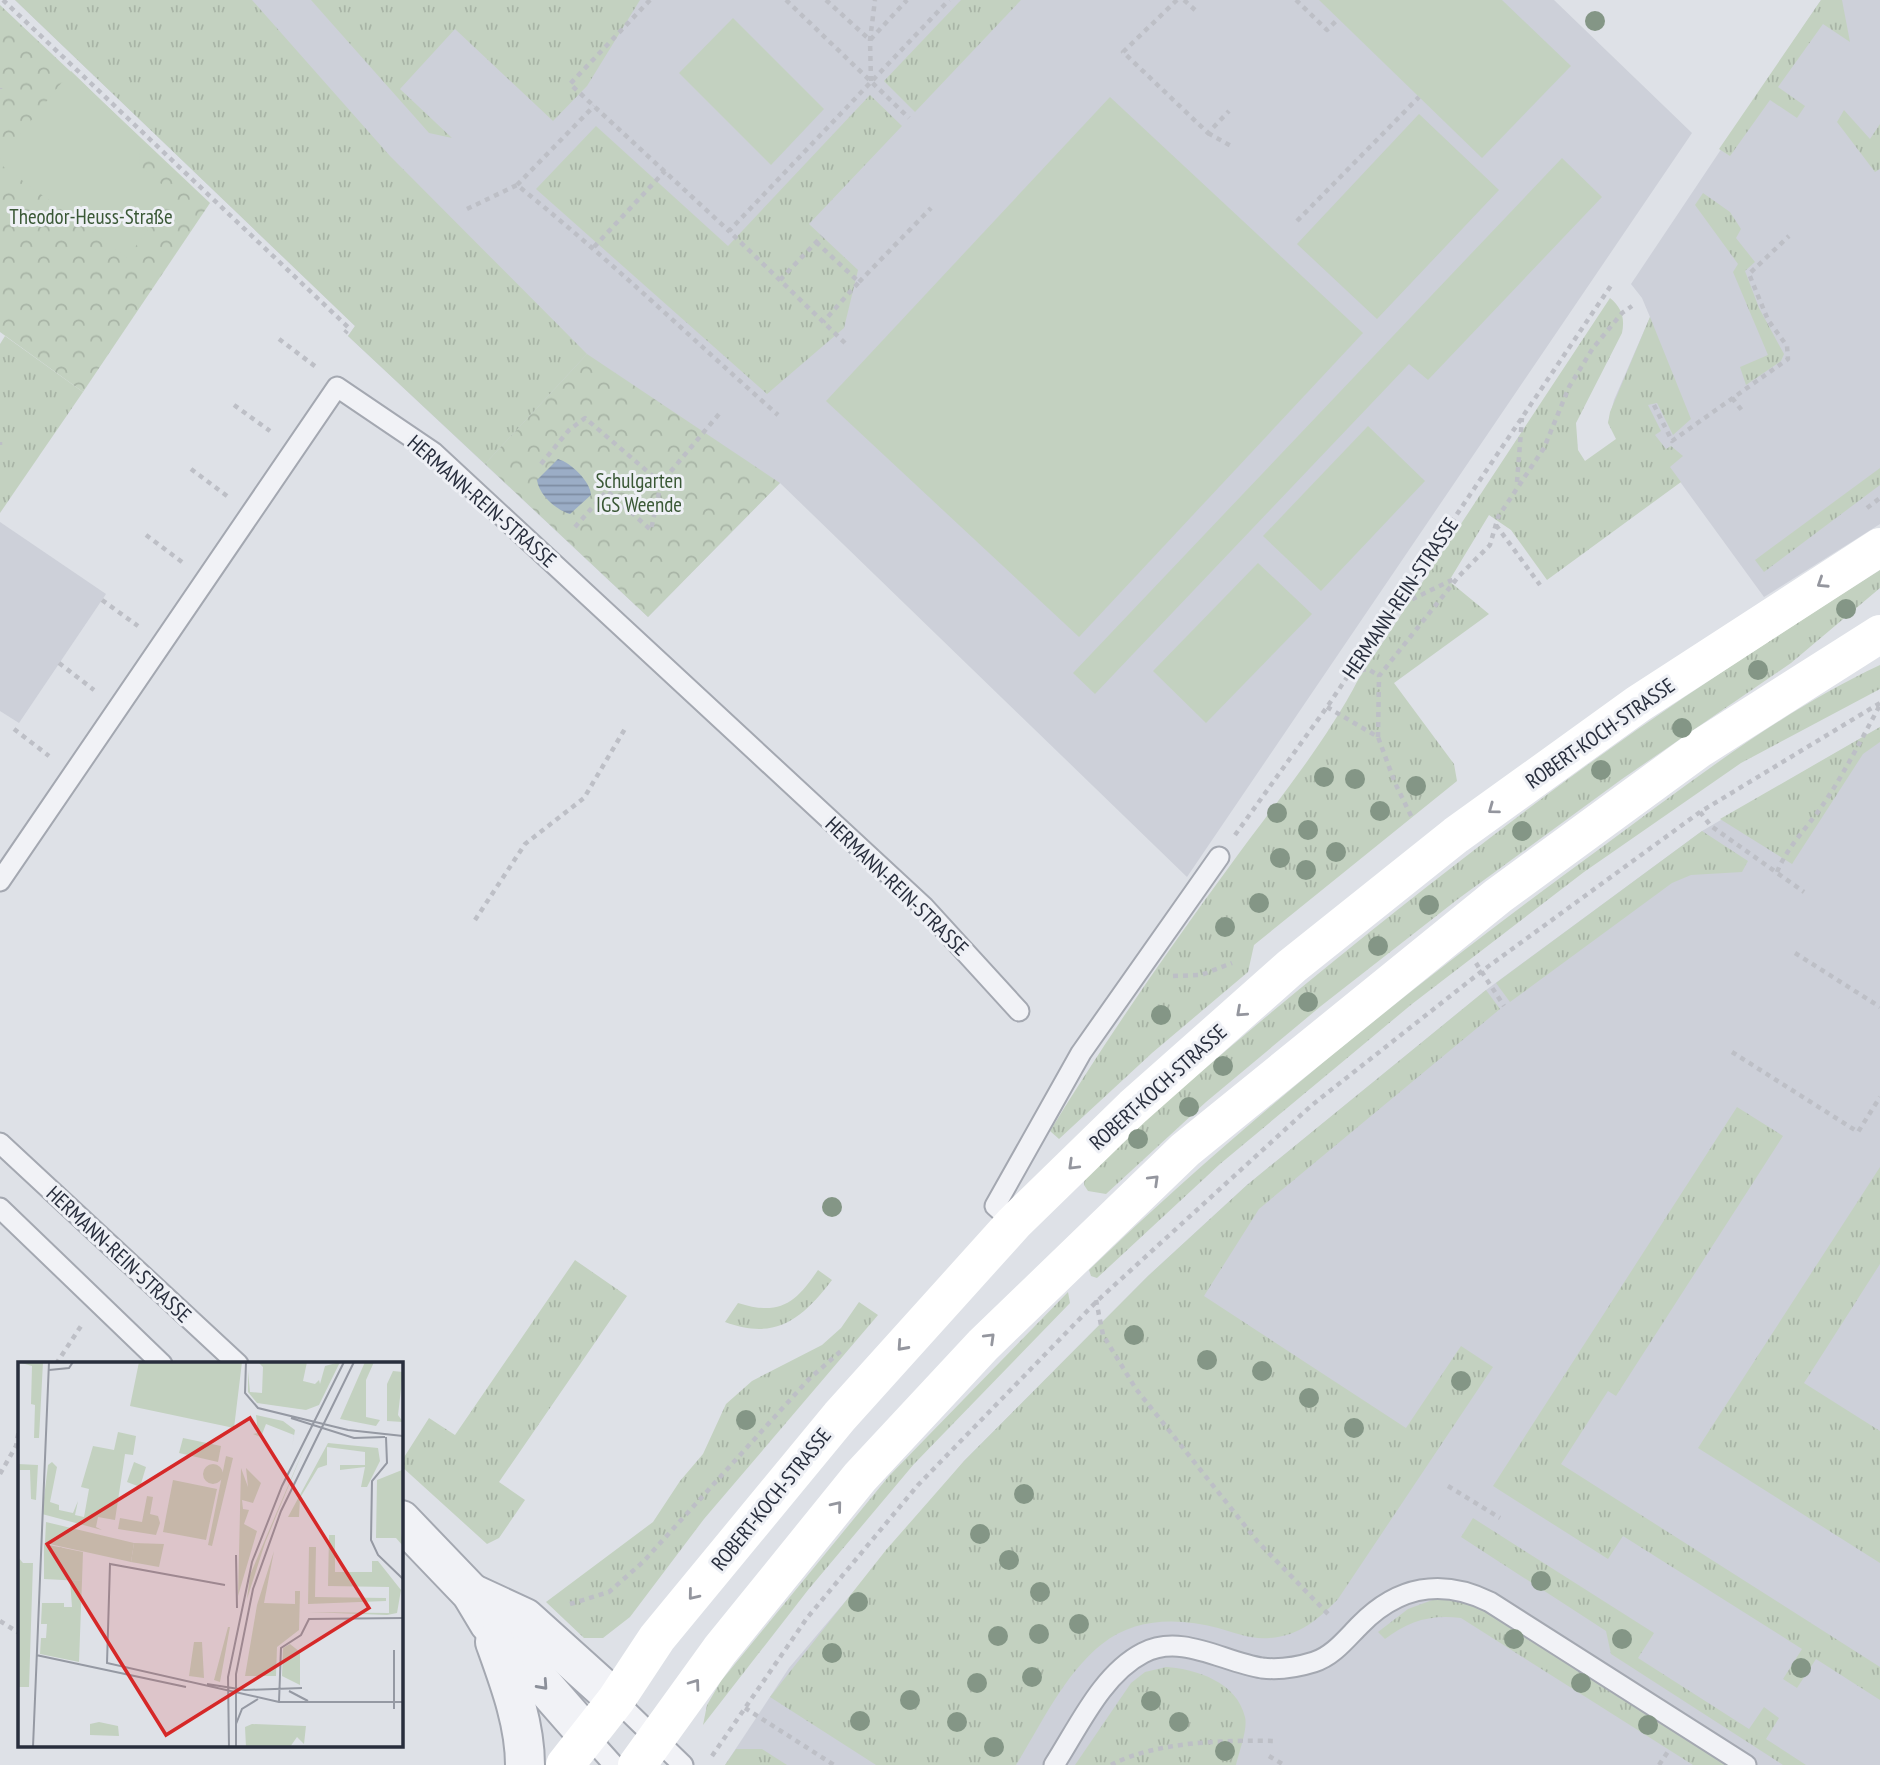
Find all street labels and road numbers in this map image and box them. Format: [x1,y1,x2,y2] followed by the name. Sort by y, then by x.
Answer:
[402,429,562,573] street label: HERMANN-REIN-STRASSE
[1336,512,1464,684] street label: HERMANN-REIN-STRASSE
[1520,672,1680,794] street label: ROBERT-KOCH-STRASSE
[820,811,974,961] street label: HERMANN-REIN-STRASSE
[1084,1018,1232,1156] street label: ROBERT-KOCH-STRASSE
[41,1180,197,1328] street label: HERMANN-REIN-STRASSE
[705,1422,837,1576] street label: ROBERT-KOCH-STRASSE

